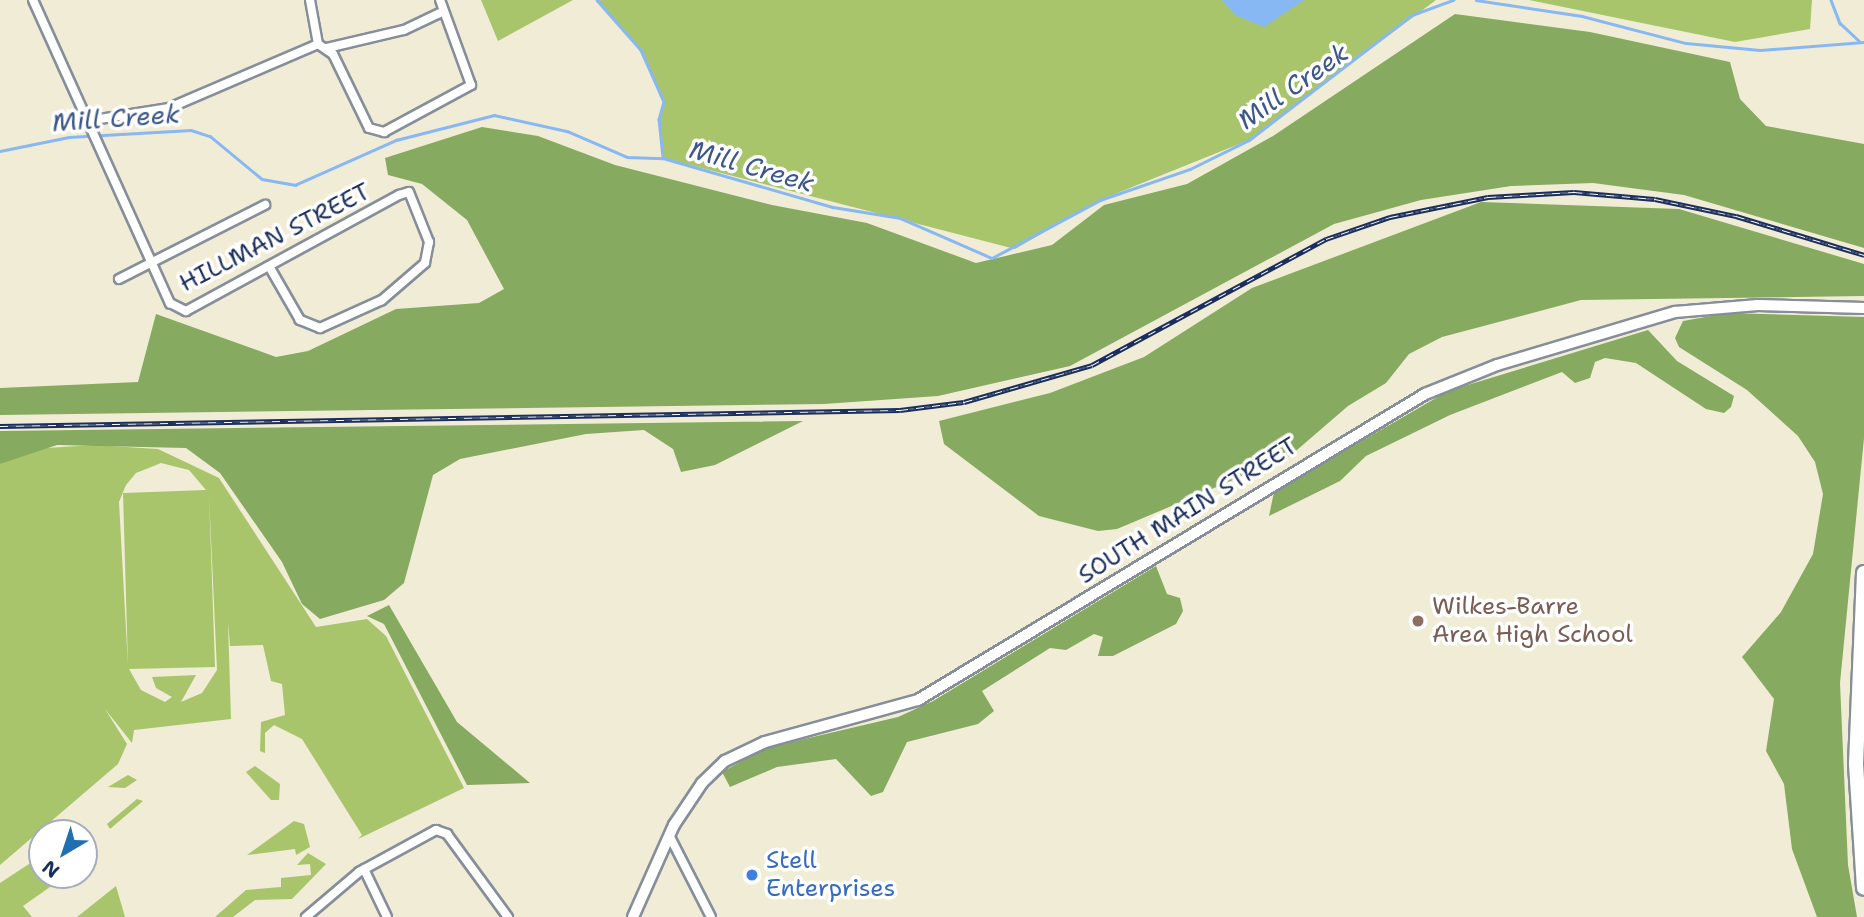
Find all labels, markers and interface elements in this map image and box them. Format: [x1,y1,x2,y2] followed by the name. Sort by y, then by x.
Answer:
[1231,36,1355,136] water label: Mill Creek
[51,98,181,138] water label: Mill Creek
[686,133,818,199] water label: Mill Creek
[175,177,375,299] street label: HILLMAN STREET
[1073,432,1303,590] street label: SOUTH MAIN STREET
[1432,593,1633,649] place label: Wilkes-Barre Area High School
[1410,613,1426,629] marker: Wilkes-Barre Area High School
[28,819,98,889] north arrow
[766,847,895,903] place label: Stell Enterprises
[37,855,64,884] text: N
[744,867,760,883] marker: Stell Enterprises

